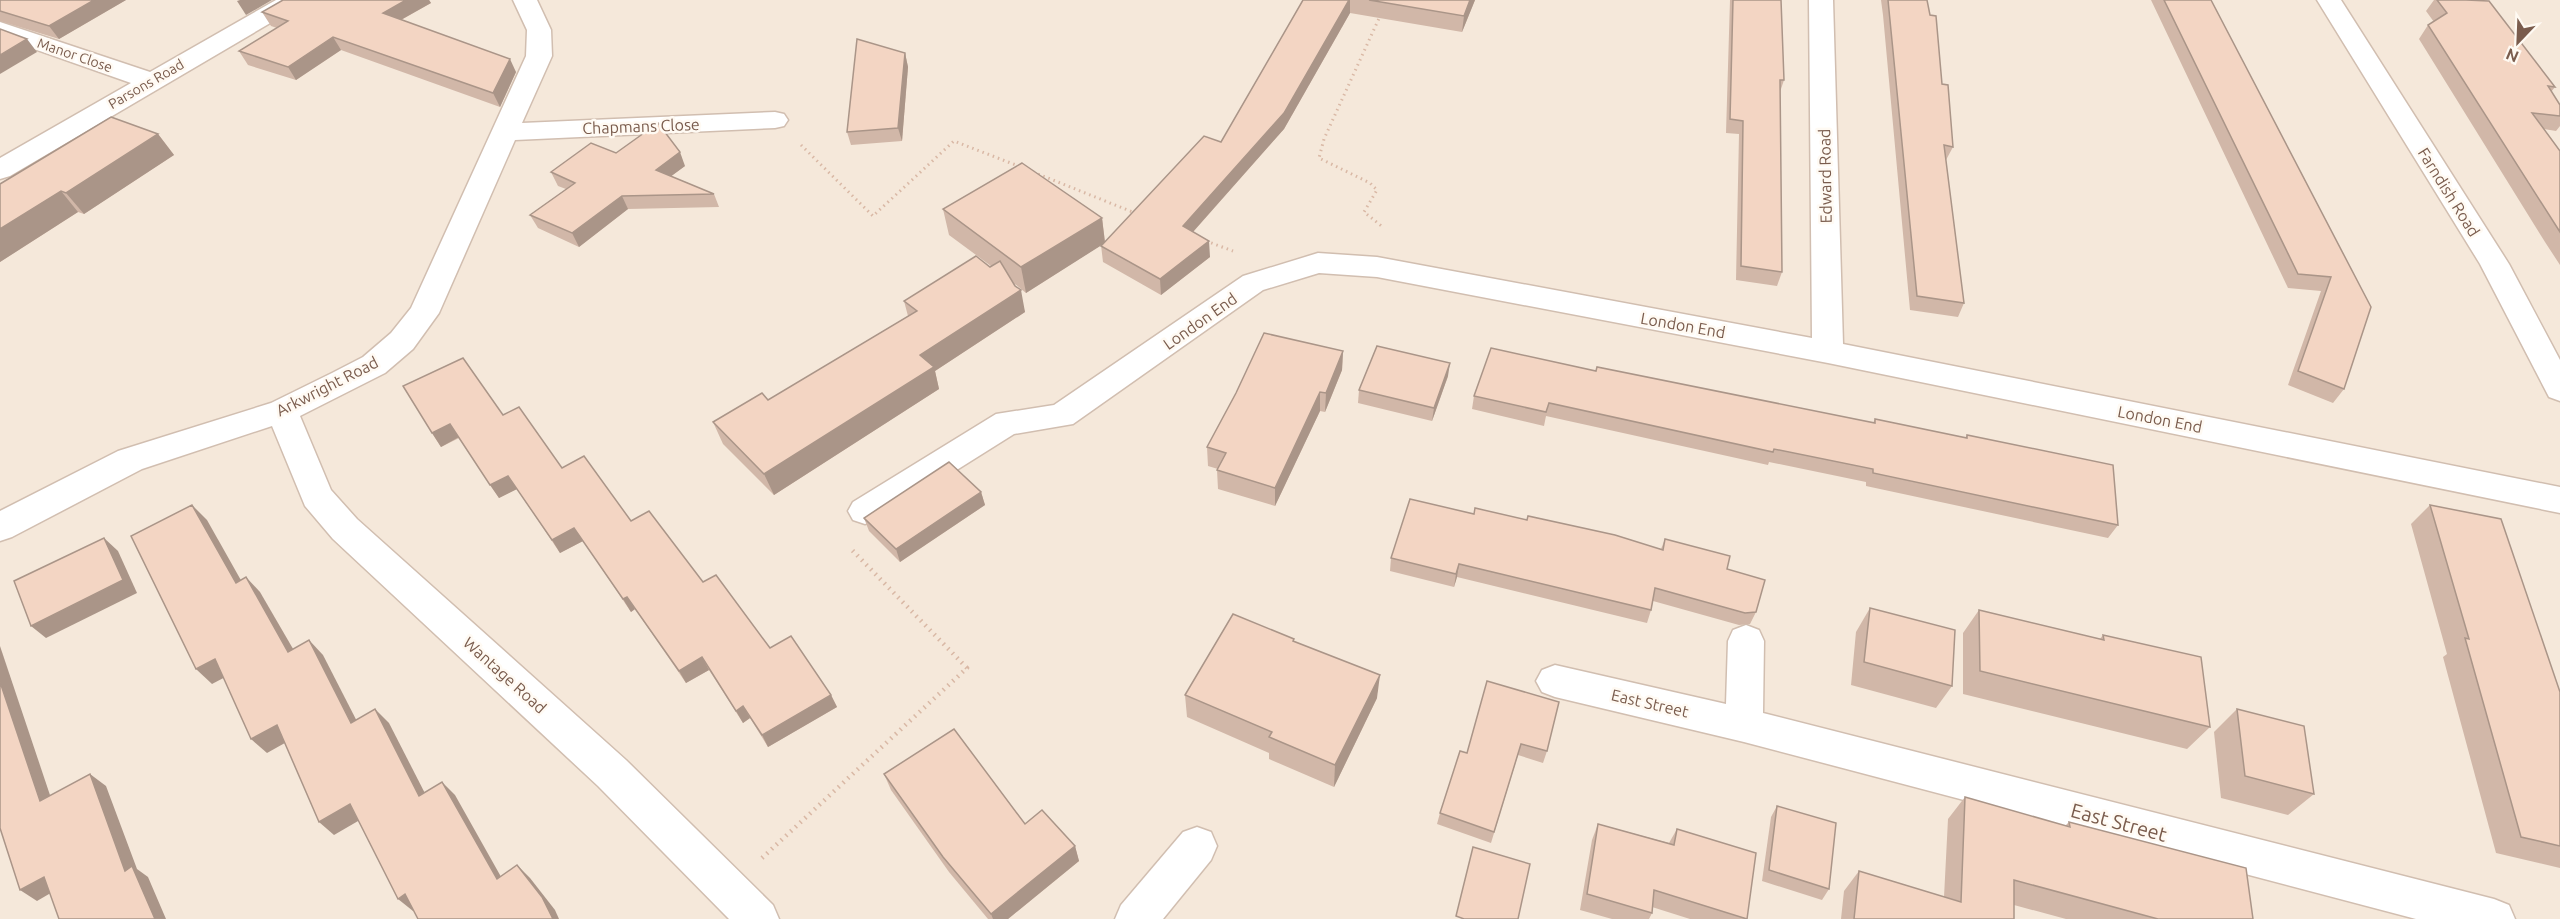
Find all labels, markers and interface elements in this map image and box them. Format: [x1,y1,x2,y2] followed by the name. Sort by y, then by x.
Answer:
[2488,12,2548,72] north arrow
[35,35,115,75] street label: Manor Close
[2503,45,2521,66] text: N
[105,56,187,112] street label: Parsons Road
[582,115,700,137] street label: Chapmans Close
[1815,128,1835,224] street label: Edward Road
[2415,144,2483,240] street label: Farndish Road
[1160,289,1240,353] street label: London End
[1639,309,1727,341] street label: London End
[273,353,381,419] street label: Arkwright Road
[2116,402,2204,436] street label: London End
[460,633,550,717] street label: Wantage Road
[1610,685,1691,721] street label: East Street
[2068,798,2170,846] street label: East Street

